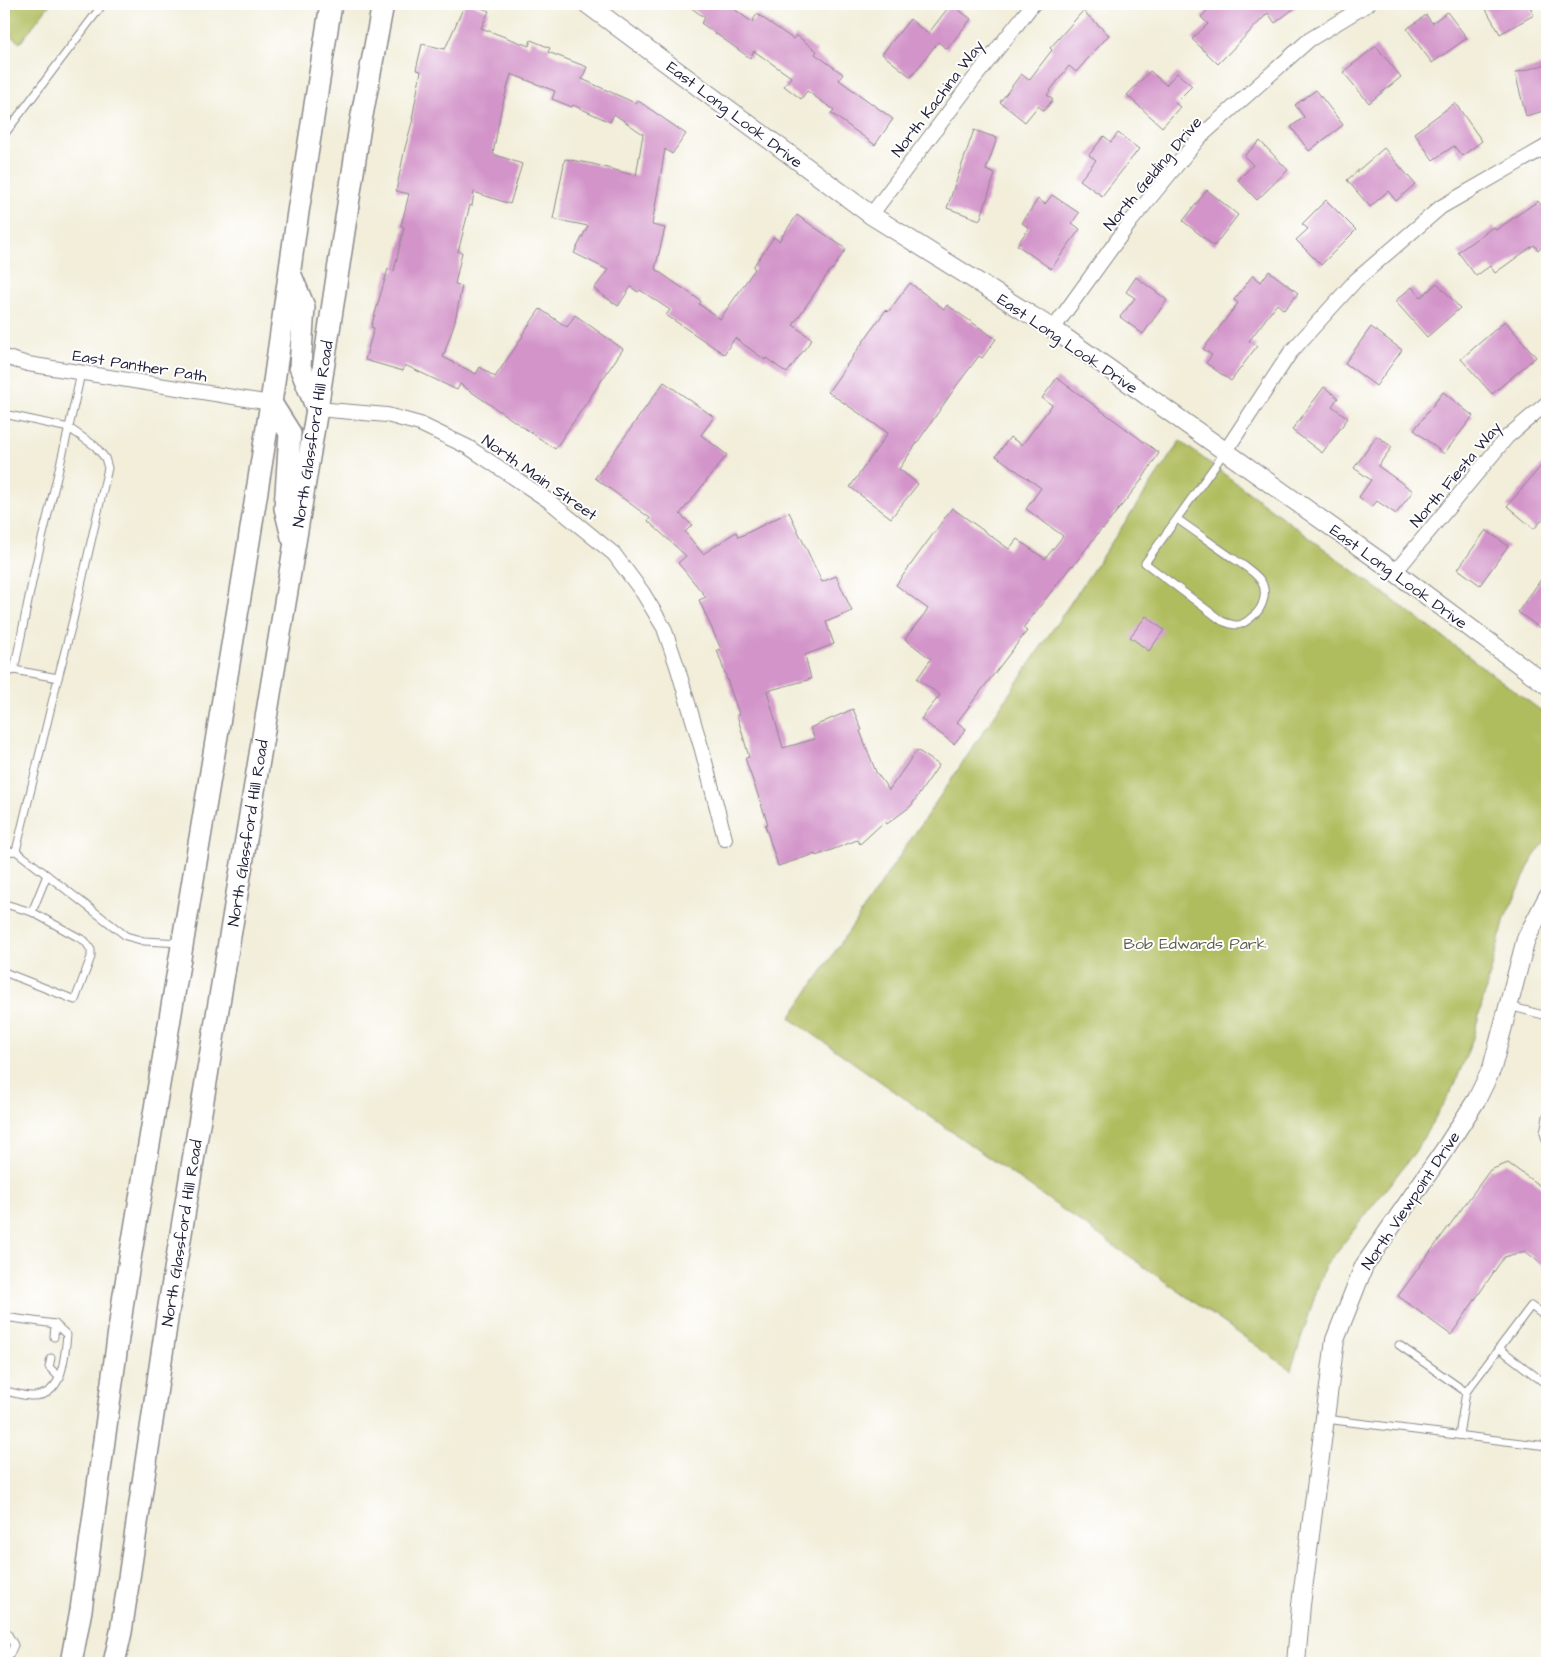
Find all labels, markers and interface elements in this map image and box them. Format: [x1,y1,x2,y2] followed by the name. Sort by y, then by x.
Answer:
[886,35,990,162] street label: North Kachina Way
[661,56,807,174] street label: East Long Look Drive
[1098,112,1208,236] street label: North Gelding Drive
[992,289,1142,400] street label: East Long Look Drive
[287,339,339,529] street label: North Glassford Hill Road
[71,344,209,387] street label: East Panther Path
[1405,417,1507,533] street label: North Fiesta Way
[477,430,602,526] street label: North Main Street
[1325,519,1472,635] street label: East Long Look Drive
[222,738,274,928] street label: North Glassford Hill Road
[1124,933,1267,955] park label: Bob Edwards Park
[1356,1127,1466,1274] street label: North Viewpoint Drive
[156,1138,208,1328] street label: North Glassford Hill Road

